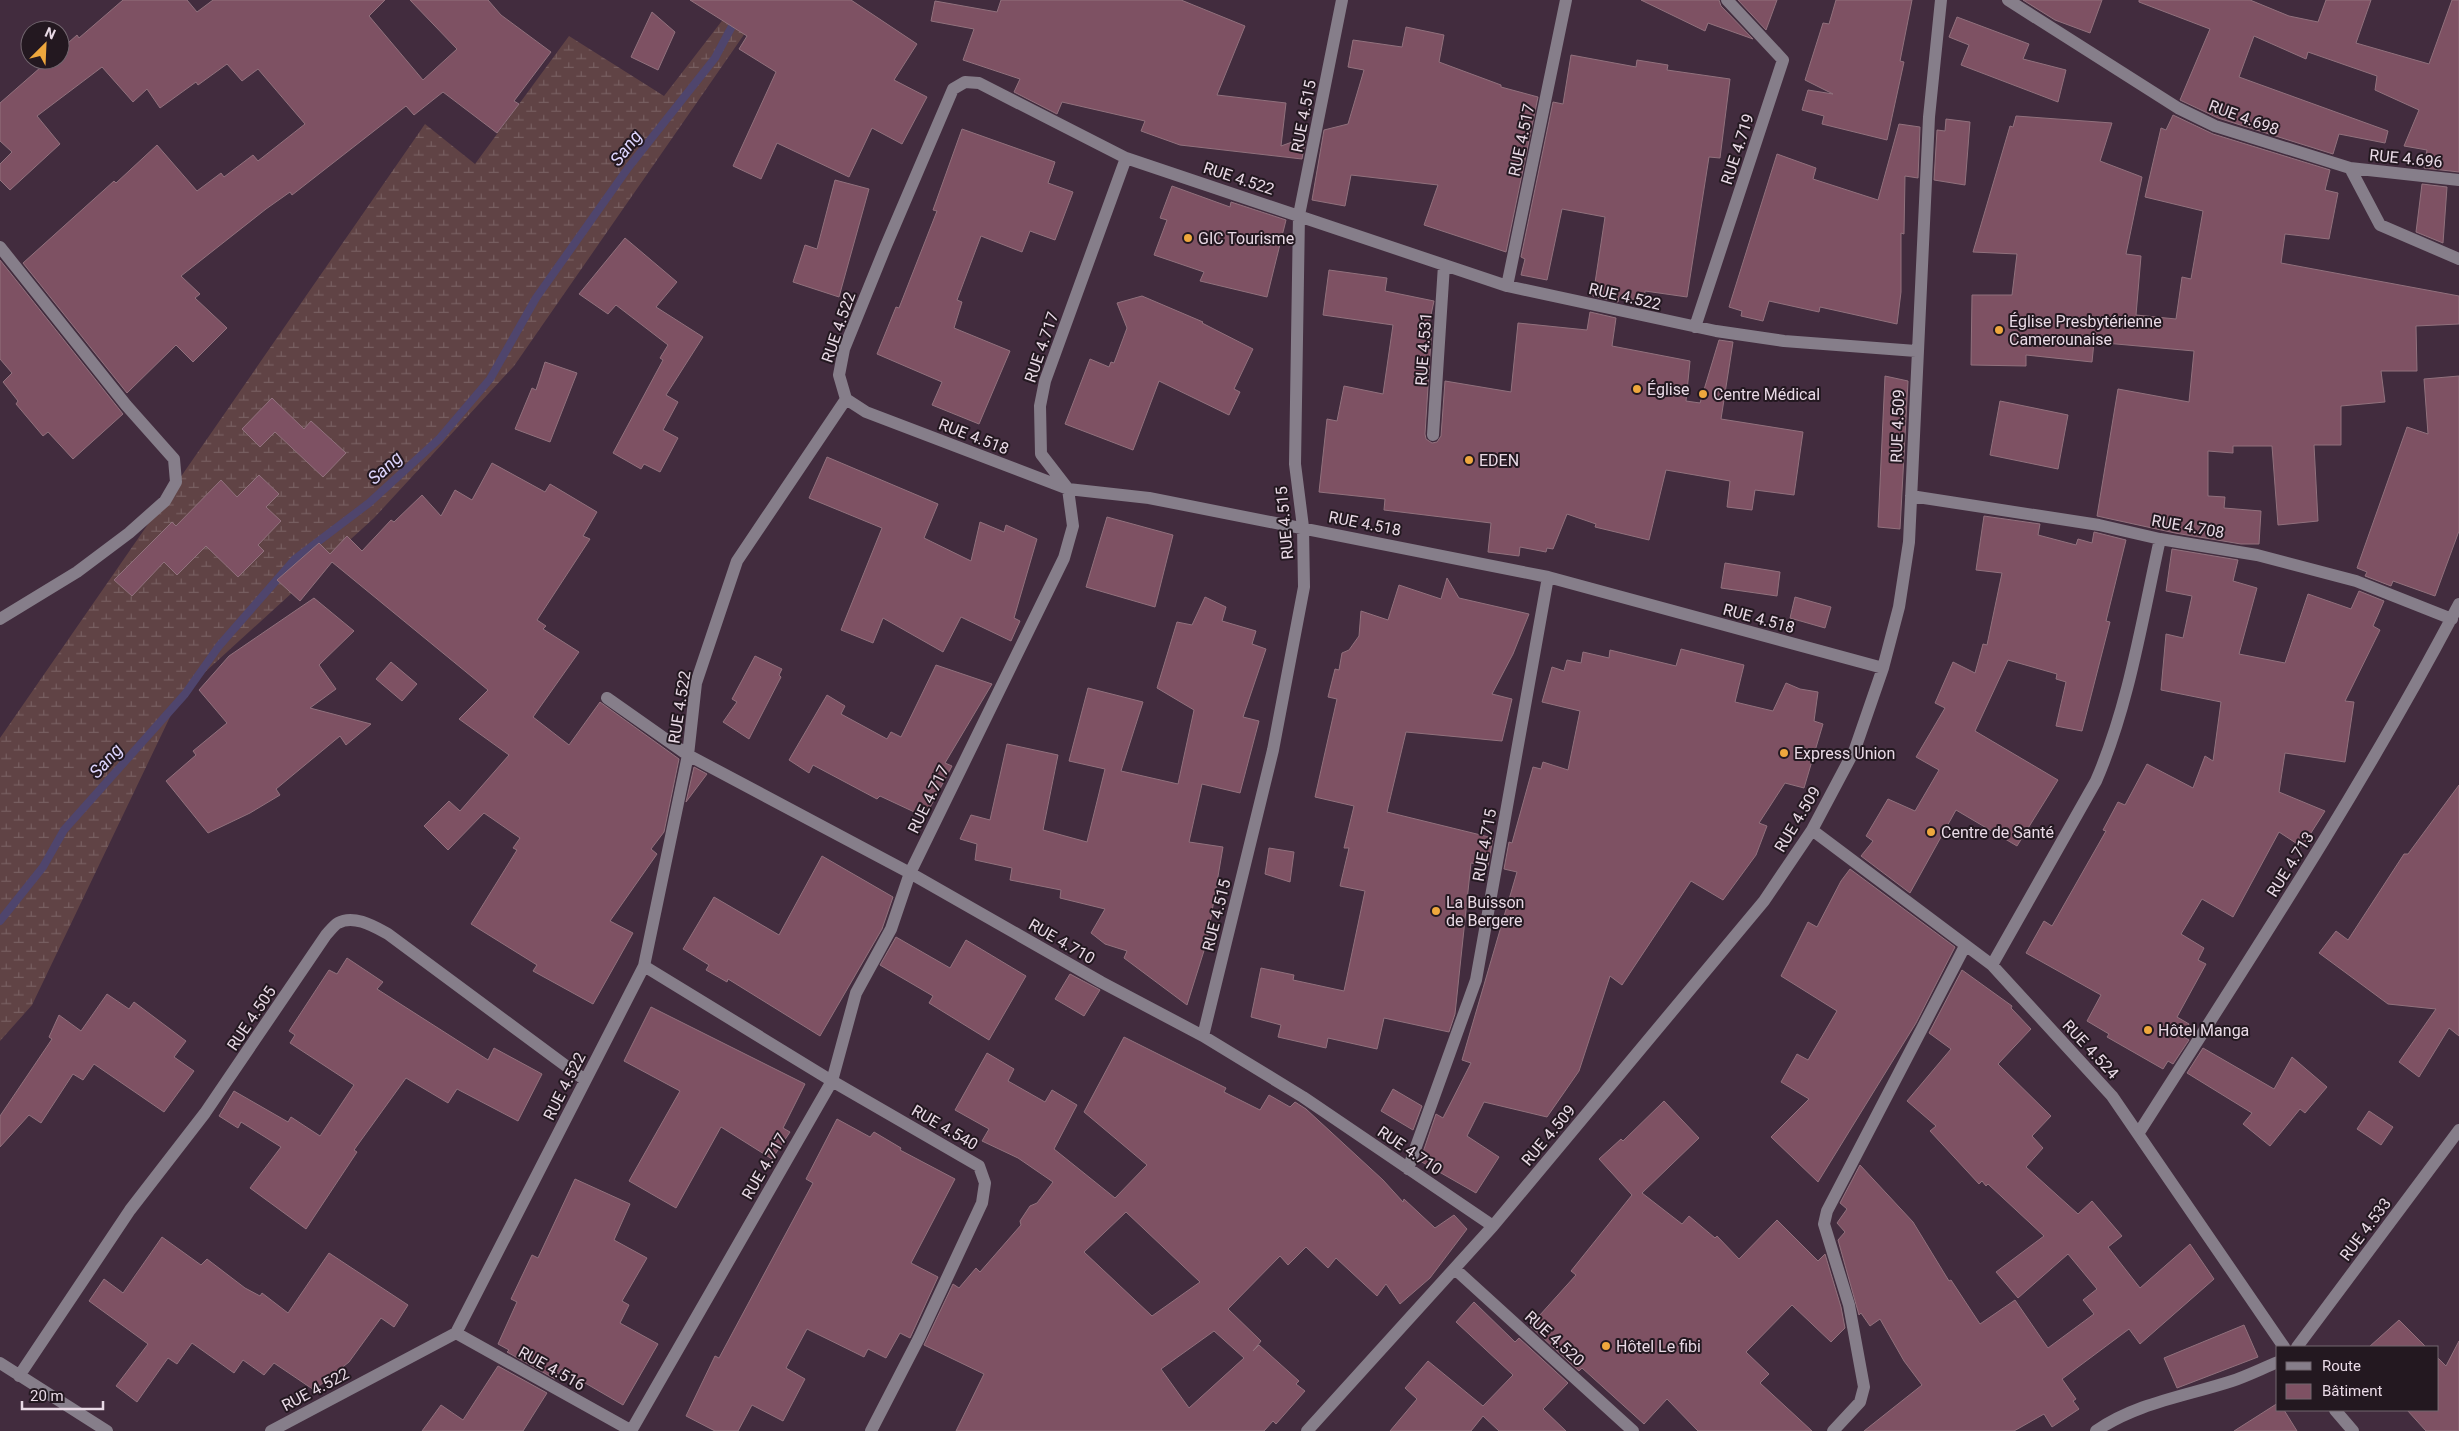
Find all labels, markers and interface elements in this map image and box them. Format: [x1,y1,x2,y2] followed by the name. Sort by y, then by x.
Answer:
[20,20,70,70] north arrow
[43,24,58,42] text: N
[1287,78,1320,154] street label: RUE 4.515
[2206,96,2282,139] street label: RUE 4.698
[1505,102,1538,178] street label: RUE 4.517
[1717,111,1758,187] street label: RUE 4.719
[605,126,646,170] water label: Sang
[2368,145,2443,172] street label: RUE 4.696
[1201,158,1277,199] street label: RUE 4.522
[1198,229,1294,248] place label: GIC Tourisme
[1182,232,1194,244] marker: GIC Tourisme
[1587,279,1663,314] street label: RUE 4.522
[818,289,859,365] street label: RUE 4.522
[1021,309,1062,385] street label: RUE 4.717
[1411,312,1436,386] street label: RUE 4.531
[2009,312,2162,349] place label: Église Presbytérienne Camerounaise
[1993,324,2005,336] marker: Église Presbytérienne Camerounaise
[1647,380,1689,399] place label: Église
[1631,383,1643,395] marker: Église
[1713,385,1820,404] place label: Centre Médical
[1697,388,1709,400] marker: Centre Médical
[1887,389,1908,463] street label: RUE 4.509
[936,414,1012,459] street label: RUE 4.518
[363,447,406,489] water label: Sang
[1479,451,1519,470] place label: EDEN
[1463,454,1475,466] marker: EDEN
[1272,486,1297,560] street label: RUE 4.515
[1327,507,1403,540] street label: RUE 4.518
[2150,511,2226,542] street label: RUE 4.708
[1721,600,1797,637] street label: RUE 4.518
[664,669,695,745] street label: RUE 4.522
[85,739,127,782] water label: Sang
[1794,744,1895,763] place label: Express Union
[1778,747,1790,759] marker: Express Union
[904,762,953,836] street label: RUE 4.717
[1770,783,1824,856] street label: RUE 4.509
[1469,807,1500,883] street label: RUE 4.715
[1941,823,2054,842] place label: Centre de Santé
[1925,826,1937,838] marker: Centre de Santé
[2263,828,2318,900] street label: RUE 4.713
[1198,877,1235,953] street label: RUE 4.515
[1446,893,1524,930] place label: La Buisson de Bergere
[1430,905,1442,917] marker: La Buisson de Bergere
[1025,915,1098,968] street label: RUE 4.710
[223,983,280,1054] street label: RUE 4.505
[2059,1016,2123,1083] street label: RUE 4.524
[2158,1021,2249,1040] place label: Hôtel Manga
[2142,1024,2154,1036] marker: Hôtel Manga
[539,1049,590,1123] street label: RUE 4.522
[908,1101,981,1154] street label: RUE 4.540
[1517,1101,1579,1170] street label: RUE 4.509
[1374,1122,1445,1179] street label: RUE 4.710
[738,1130,791,1203] street label: RUE 4.717
[2336,1194,2395,1264] street label: RUE 4.533
[1521,1307,1588,1370] street label: RUE 4.520
[1616,1337,1701,1356] place label: Hôtel Le fibi
[1600,1340,1612,1352] marker: Hôtel Le fibi
[515,1342,589,1395] street label: RUE 4.516
[2276,1346,2439,1411] legend
[2322,1357,2361,1375] text: Route
[278,1364,352,1415] street label: RUE 4.522
[22,1378,104,1410] scale bar
[2322,1382,2382,1400] text: Bâtiment
[30,1387,64,1405] text: 20 m

